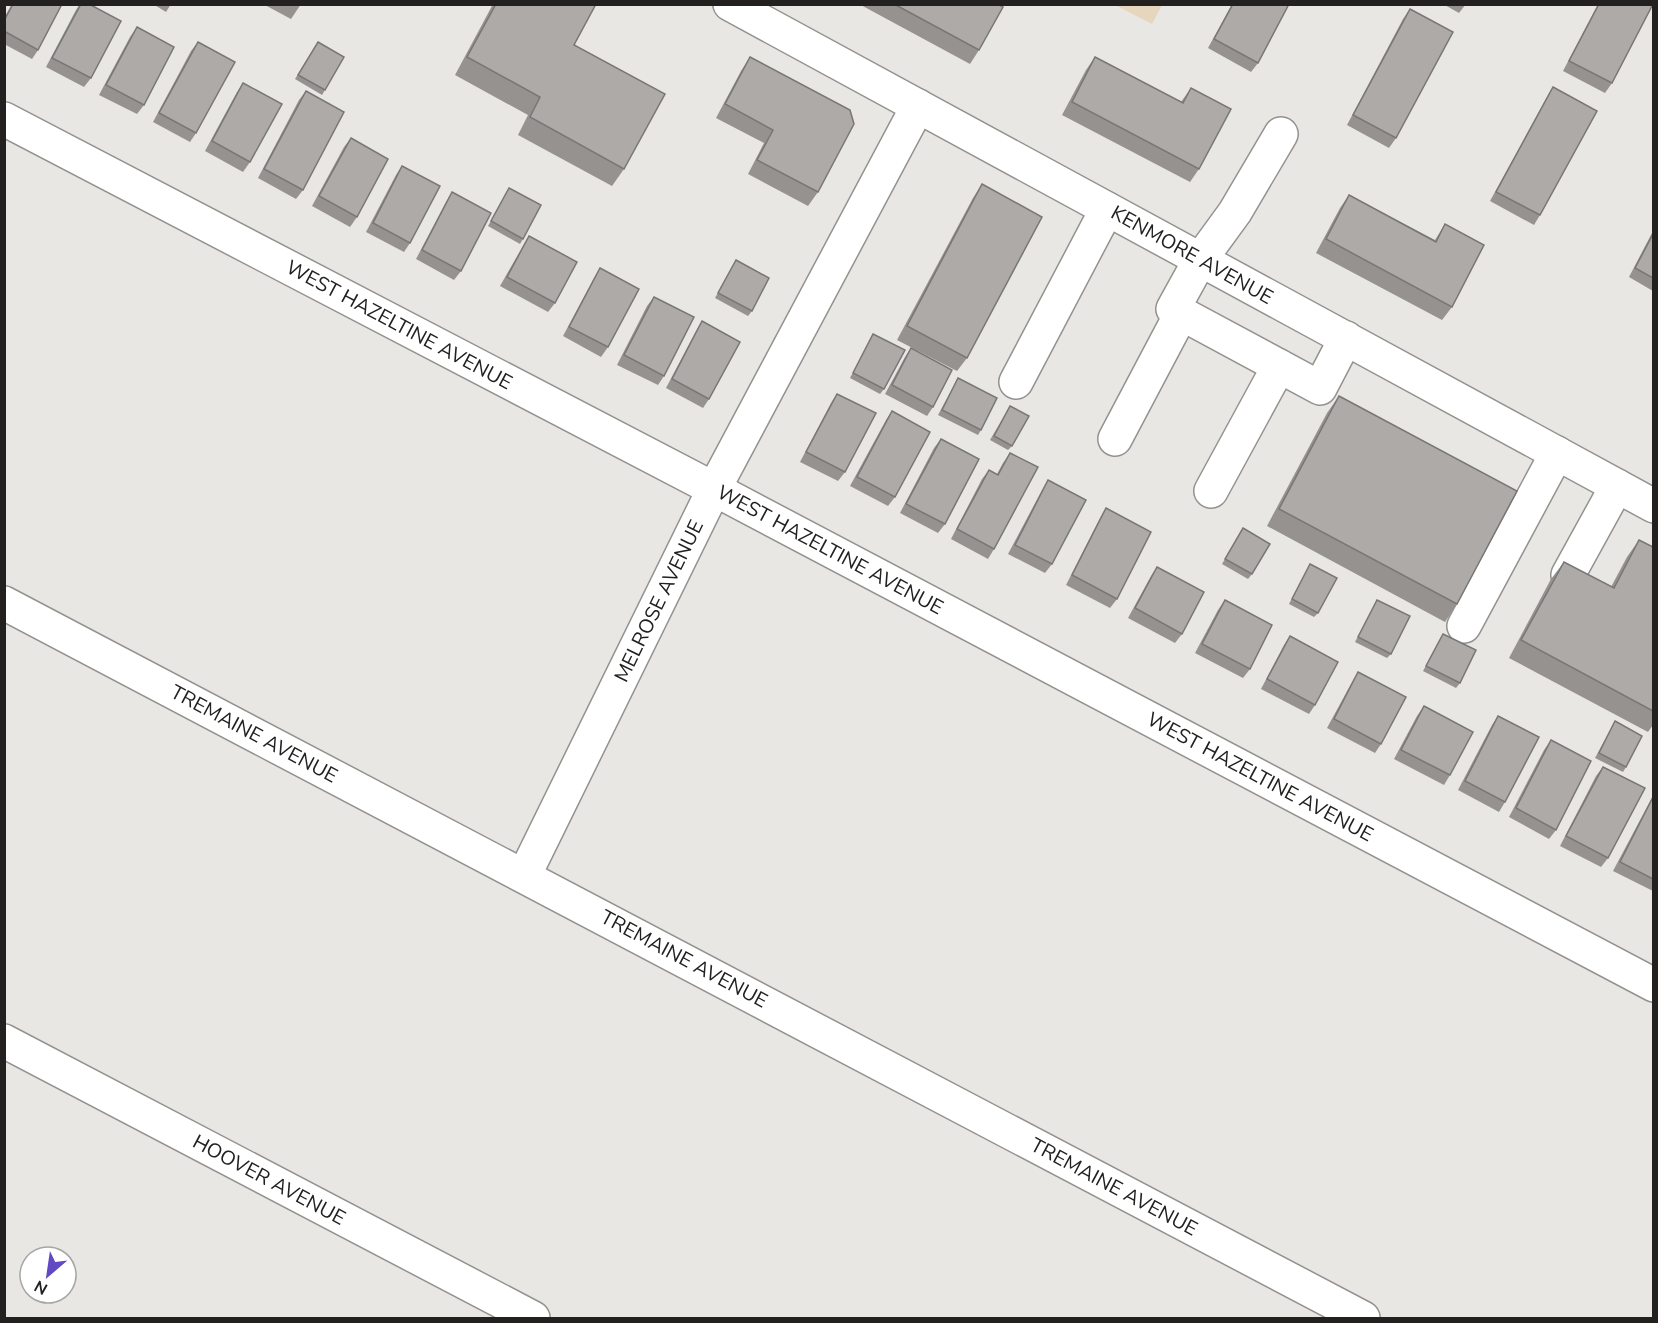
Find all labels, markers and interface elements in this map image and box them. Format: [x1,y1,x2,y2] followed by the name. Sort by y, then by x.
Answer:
[1106,199,1278,311] street label: KENMORE AVENUE
[281,254,517,396] street label: WEST HAZELTINE AVENUE
[712,479,948,621] street label: WEST HAZELTINE AVENUE
[608,515,710,687] street label: MELROSE AVENUE
[166,679,342,789] street label: TREMAINE AVENUE
[1142,706,1378,848] street label: WEST HAZELTINE AVENUE
[596,904,772,1014] street label: TREMAINE AVENUE
[188,1128,350,1232] street label: HOOVER AVENUE
[1026,1132,1202,1242] street label: TREMAINE AVENUE
[18,1245,78,1305] north arrow
[31,1275,52,1300] text: N

